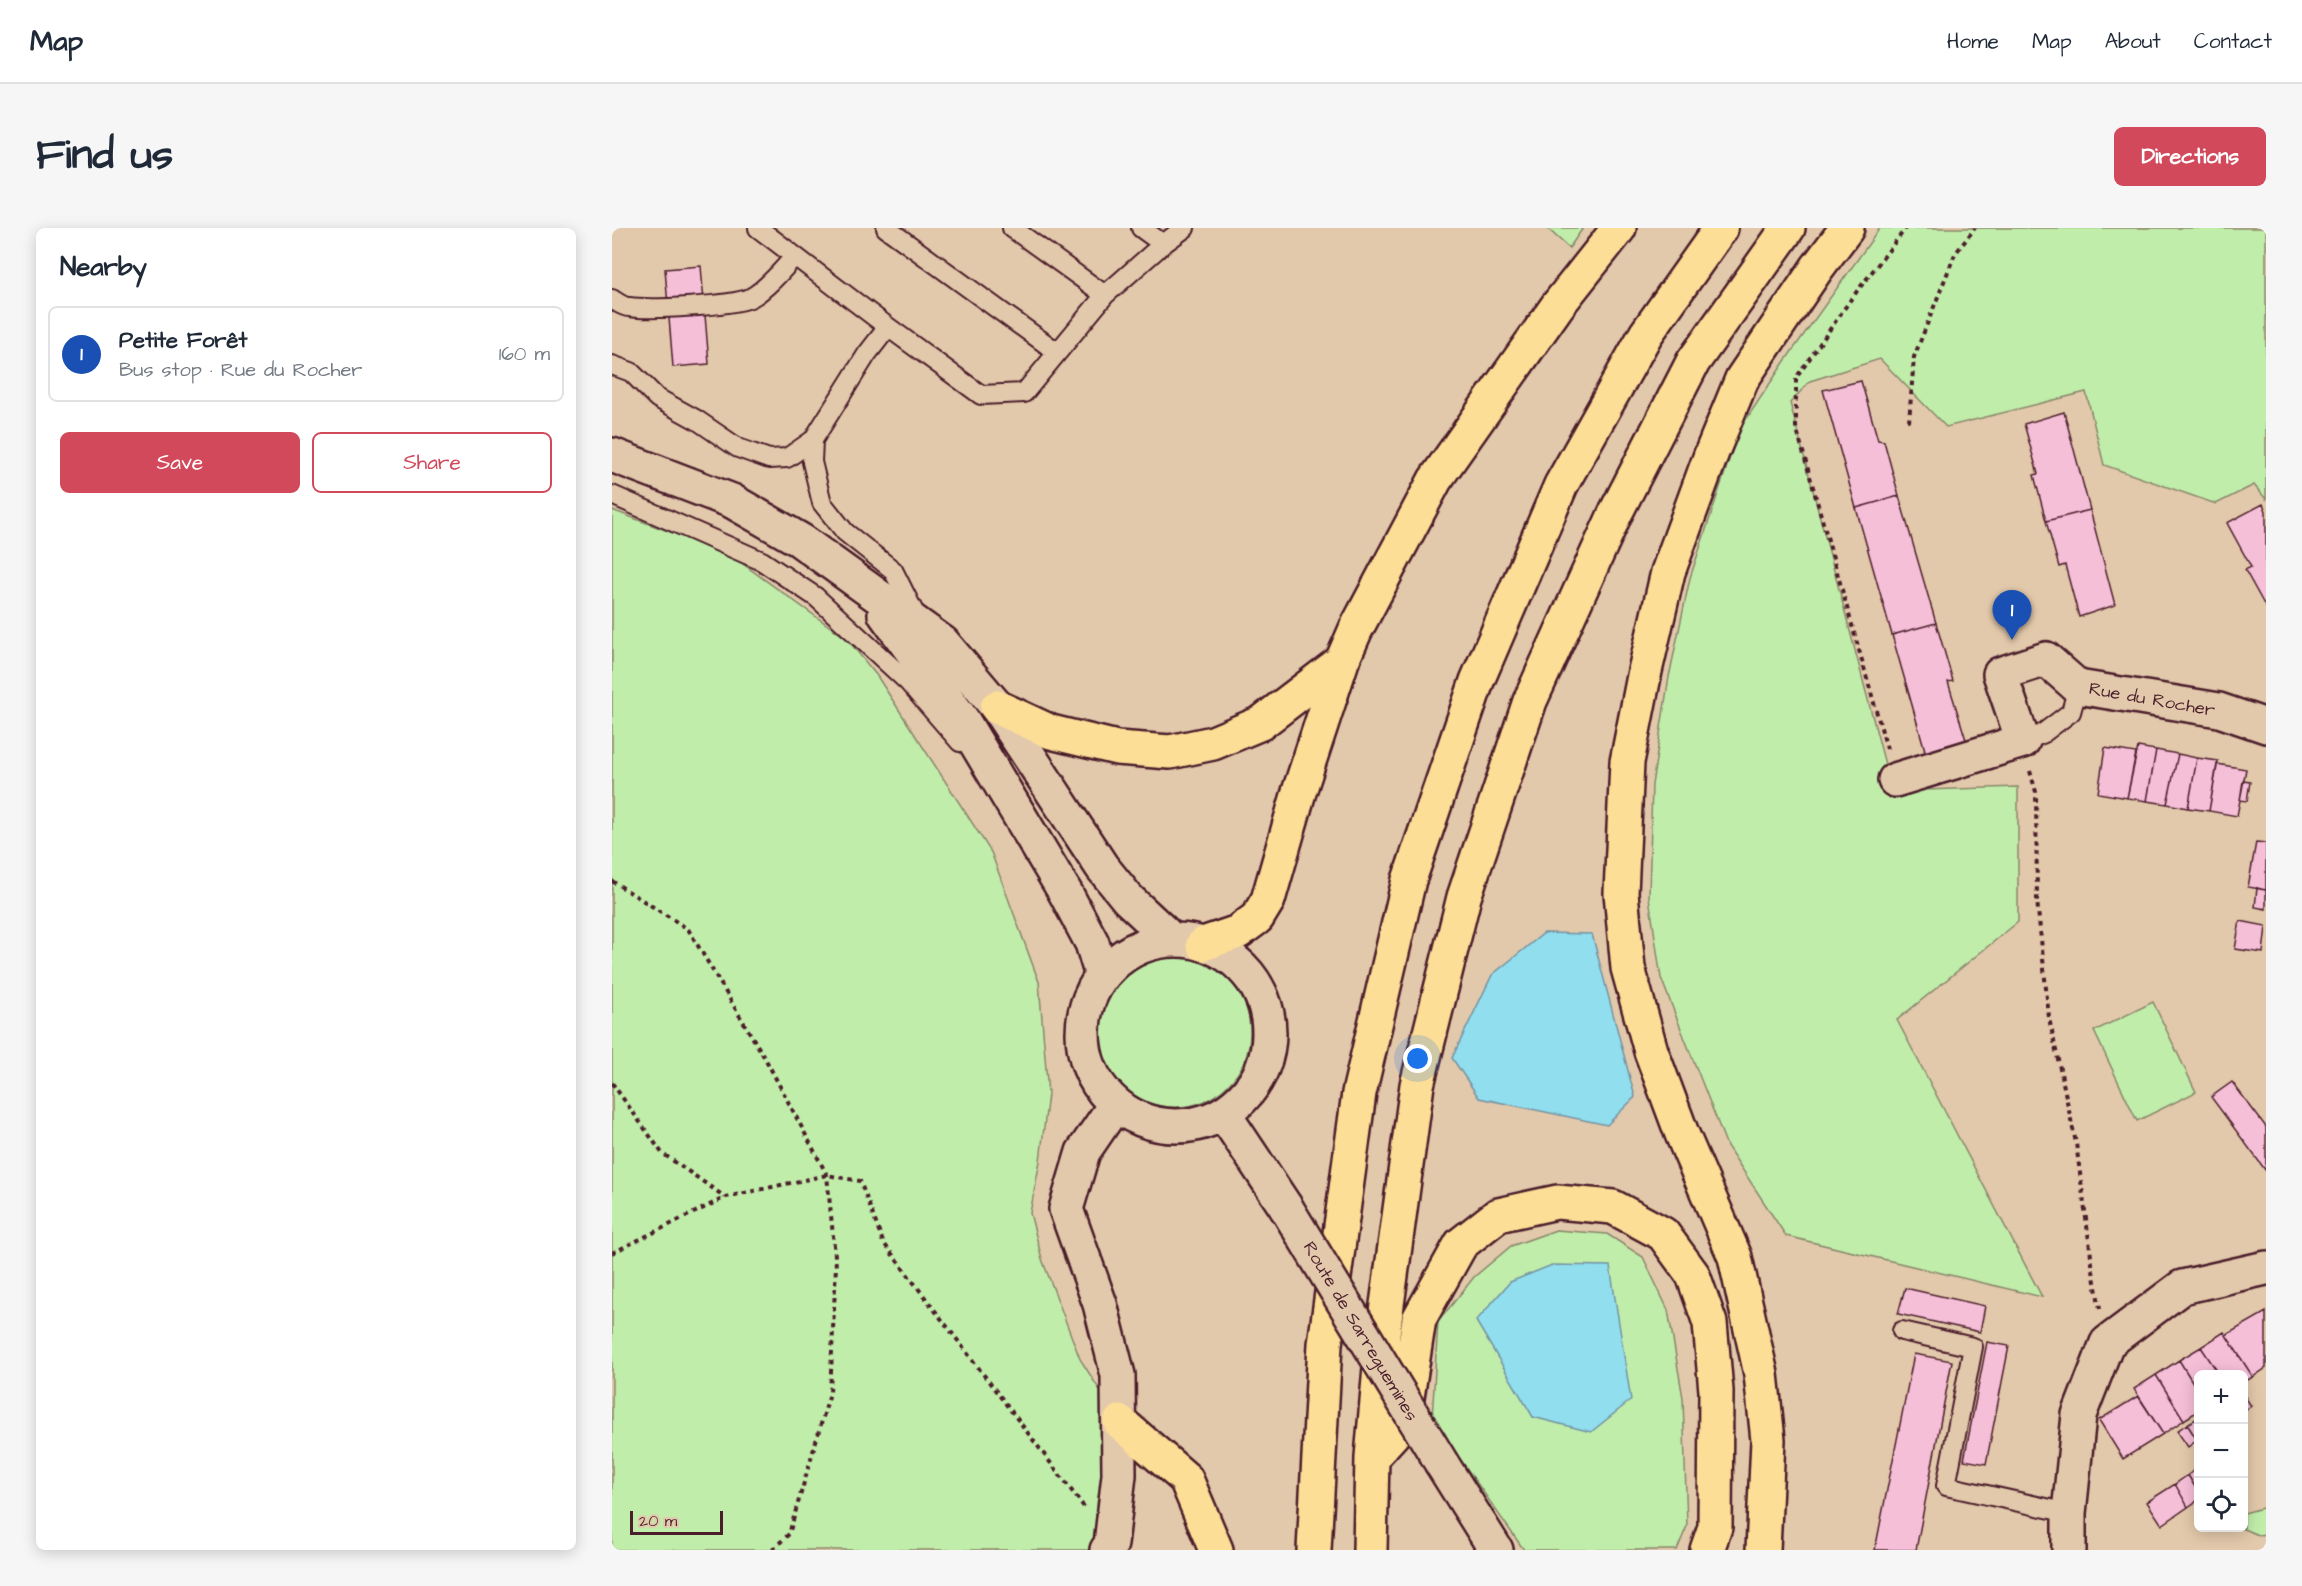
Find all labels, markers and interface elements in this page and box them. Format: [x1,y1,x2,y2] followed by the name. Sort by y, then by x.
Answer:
[30,22,83,61] text: Map
[1947,27,1999,56] text: Home
[2032,27,2072,56] text: Map
[2105,27,2161,56] text: About
[2194,27,2272,56] text: Contact
[36,127,173,185] text: Find us
[2114,127,2266,186] button: Directions
[60,249,147,285] text: Nearby
[119,325,247,356] text: Petite Forêt
[80,340,83,368] text: 1
[499,340,550,368] text: 160 m
[119,356,362,384] text: Bus stop · Rue du Rocher
[60,432,300,493] button: Save
[312,432,552,493] button: Share
[1992,590,2032,640] pin: 1
[2087,676,2217,723] street label: Rue du Rocher
[1403,1044,1432,1073] your location
[1296,1237,1424,1426] street label: Route de Sarreguemines
[2194,1370,2248,1532] map controls
[2194,1370,2248,1424] button: +
[2194,1424,2248,1478] button: −
[2194,1478,2248,1532] button: locate
[630,1508,723,1536] scale bar
[639,1510,677,1532] text: 20 m

